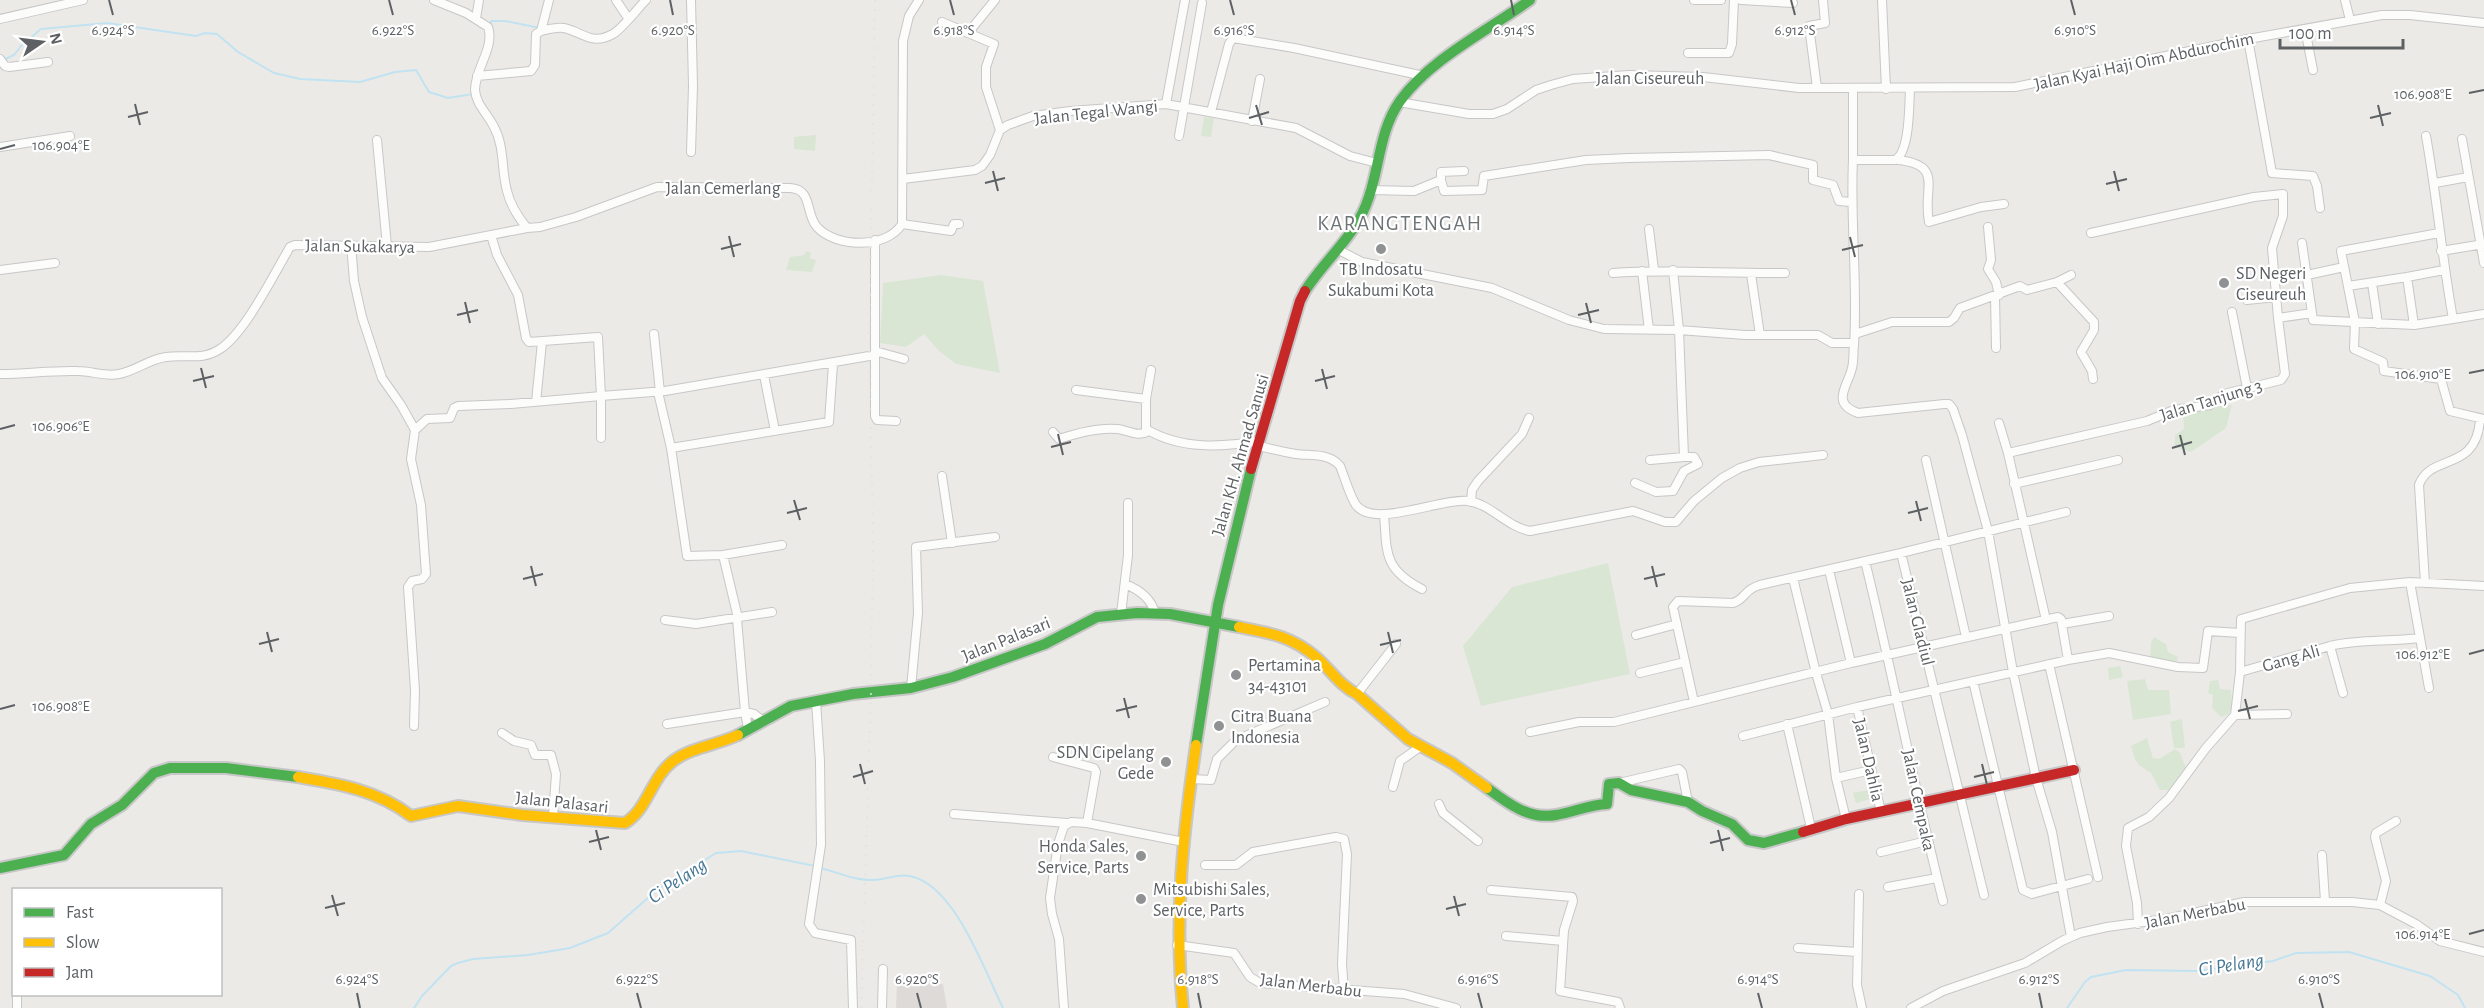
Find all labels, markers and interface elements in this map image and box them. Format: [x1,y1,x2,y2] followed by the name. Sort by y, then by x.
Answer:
[12,12,72,72] north arrow
[2280,12,2403,50] scale bar
[91,23,135,38] text: 6.924°S
[372,23,414,38] text: 6.922°S
[651,23,695,38] text: 6.920°S
[933,23,975,38] text: 6.918°S
[1213,23,1255,38] text: 6.916°S
[1493,23,1535,38] text: 6.914°S
[1775,23,1816,38] text: 6.912°S
[2054,23,2096,38] text: 6.910°S
[2289,25,2332,43] text: 100 m
[2033,30,2256,94] street label: Jalan Kyai Haji Oim Abdurochim
[46,31,65,46] text: N
[1596,70,1704,88] street label: Jalan Ciseureuh
[2394,87,2452,102] text: 106.908°E
[1033,98,1159,128] street label: Jalan Tegal Wangi
[32,138,90,153] text: 106.904°E
[666,180,781,198] street label: Jalan Cemerlang
[1317,213,1483,234] district label: KARANGTENGAH
[305,237,415,257] street label: Jalan Sukakarya
[1374,242,1388,256] marker: TB Indosatu Sukabumi Kota
[1328,261,1434,300] place label: TB Indosatu Sukabumi Kota
[2236,265,2306,304] place label: SD Negeri Ciseureuh
[2217,276,2231,290] marker: SD Negeri Ciseureuh
[2395,367,2451,382] text: 106.910°E
[1209,372,1273,538] street label: Jalan KH. Ahmad Sanusi
[2158,377,2264,425] street label: Jalan Tanjung 3
[32,419,90,434] text: 106.906°E
[1898,577,1937,668] street label: Jalan Gladiul
[960,614,1053,666] street label: Jalan Palasari
[2260,642,2322,676] street label: Gang Ali
[2396,647,2450,662] text: 106.912°E
[1248,657,1321,696] place label: Pertamina 34-43101
[1229,668,1243,682] marker: Pertamina 34-43101
[32,699,90,714] text: 106.908°E
[1231,708,1312,747] place label: Citra Buana Indonesia
[1850,717,1886,804] street label: Jalan Dahlia
[1212,719,1226,733] marker: Citra Buana Indonesia
[1057,744,1154,783] place label: SDN Cipelang Gede
[1898,748,1938,853] street label: Jalan Cempaka
[1159,755,1173,769] marker: SDN Cipelang Gede
[515,789,609,817] street label: Jalan Palasari
[1038,838,1129,877] place label: Honda Sales, Service, Parts
[1134,849,1148,863] marker: Honda Sales, Service, Parts
[645,854,710,908] water label: Ci Pelang
[1153,881,1270,920] place label: Mitsubishi Sales, Service, Parts
[12,888,222,996] legend
[1134,892,1148,906] marker: Mitsubishi Sales, Service, Parts
[2143,895,2247,933] street label: Jalan Merbabu
[66,904,94,922] text: Fast
[2396,927,2450,942] text: 106.914°E
[66,934,99,952] text: Slow
[2197,950,2265,980] water label: Ci Pelang
[66,964,94,982] text: Jam
[1259,971,1363,1001] street label: Jalan Merbabu
[335,972,379,987] text: 6.924°S
[616,972,658,987] text: 6.922°S
[895,972,939,987] text: 6.920°S
[1177,972,1219,987] text: 6.918°S
[1457,972,1499,987] text: 6.916°S
[1737,972,1779,987] text: 6.914°S
[2019,972,2060,987] text: 6.912°S
[2298,972,2340,987] text: 6.910°S

